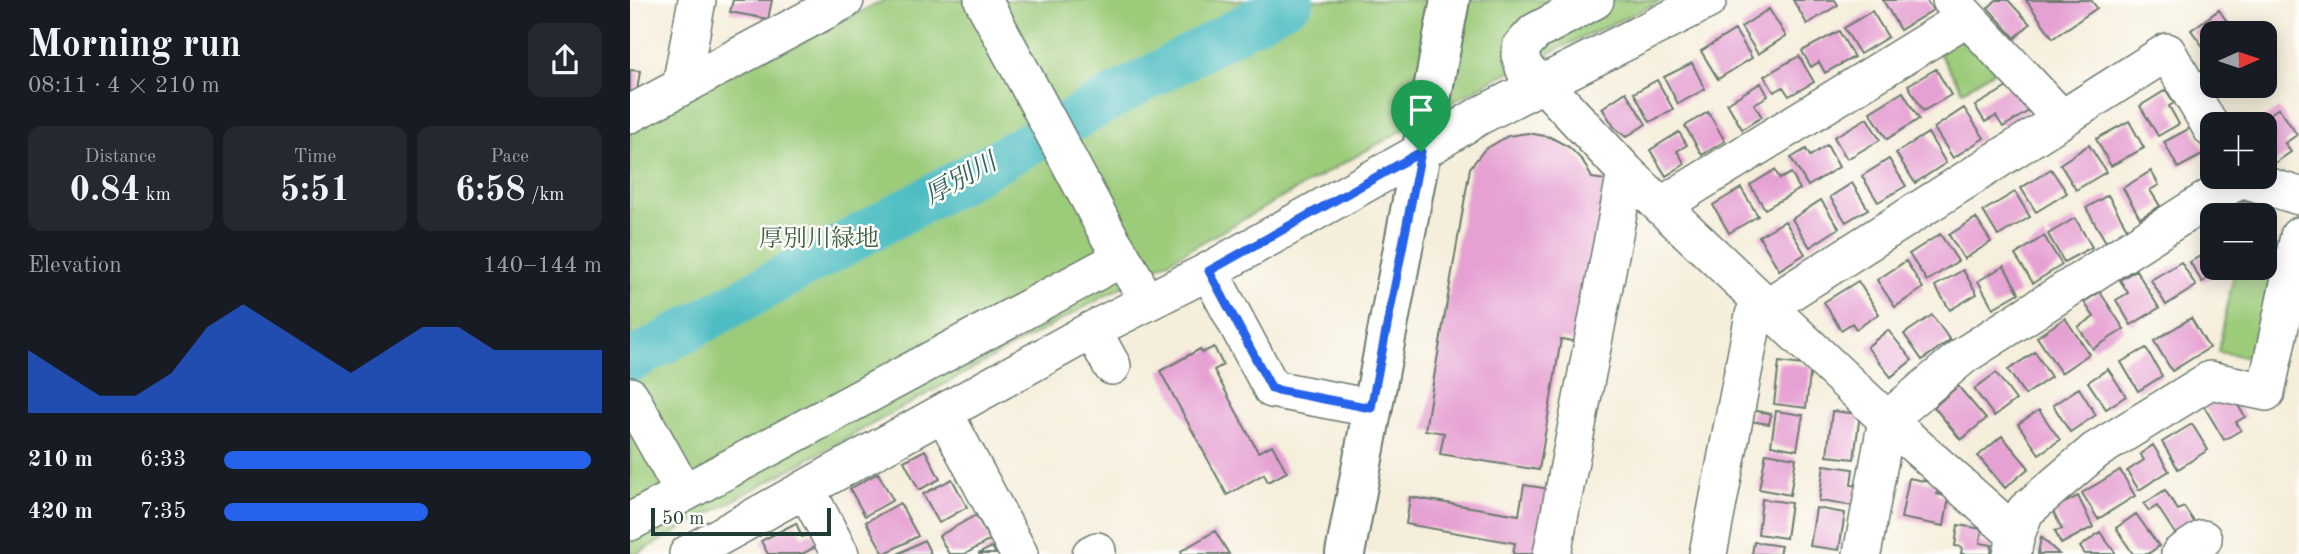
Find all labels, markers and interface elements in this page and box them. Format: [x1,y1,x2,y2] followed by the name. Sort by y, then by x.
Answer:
[2200,21,2277,98] north arrow
[2200,21,2277,280] map controls
[528,23,602,97] button: share
[28,27,241,65] text: Morning run
[28,74,220,97] text: 08:11 · 4 × 210 m
[1391,80,1451,152] pin
[1402,91,1440,129] icon: arrive
[2200,112,2277,189] button: +
[920,147,1004,210] water label: 厚別川
[85,148,156,167] text: Distance
[294,148,336,167] text: Time
[490,148,529,167] text: Pace
[70,173,141,208] text: 0.84
[280,173,350,208] text: 5:51
[455,173,526,208] text: 6:58
[141,186,171,205] text: km
[526,186,564,205] text: /km
[2200,203,2277,280] button: −
[759,225,879,252] park label: 厚別川緑地
[28,254,122,277] text: Elevation
[483,254,602,277] text: 140–144 m
[28,448,93,471] text: 210 m
[140,448,186,471] text: 6:33
[28,500,93,523] text: 420 m
[140,500,186,523] text: 7:35
[651,505,831,537] scale bar
[662,510,704,529] text: 50 m

